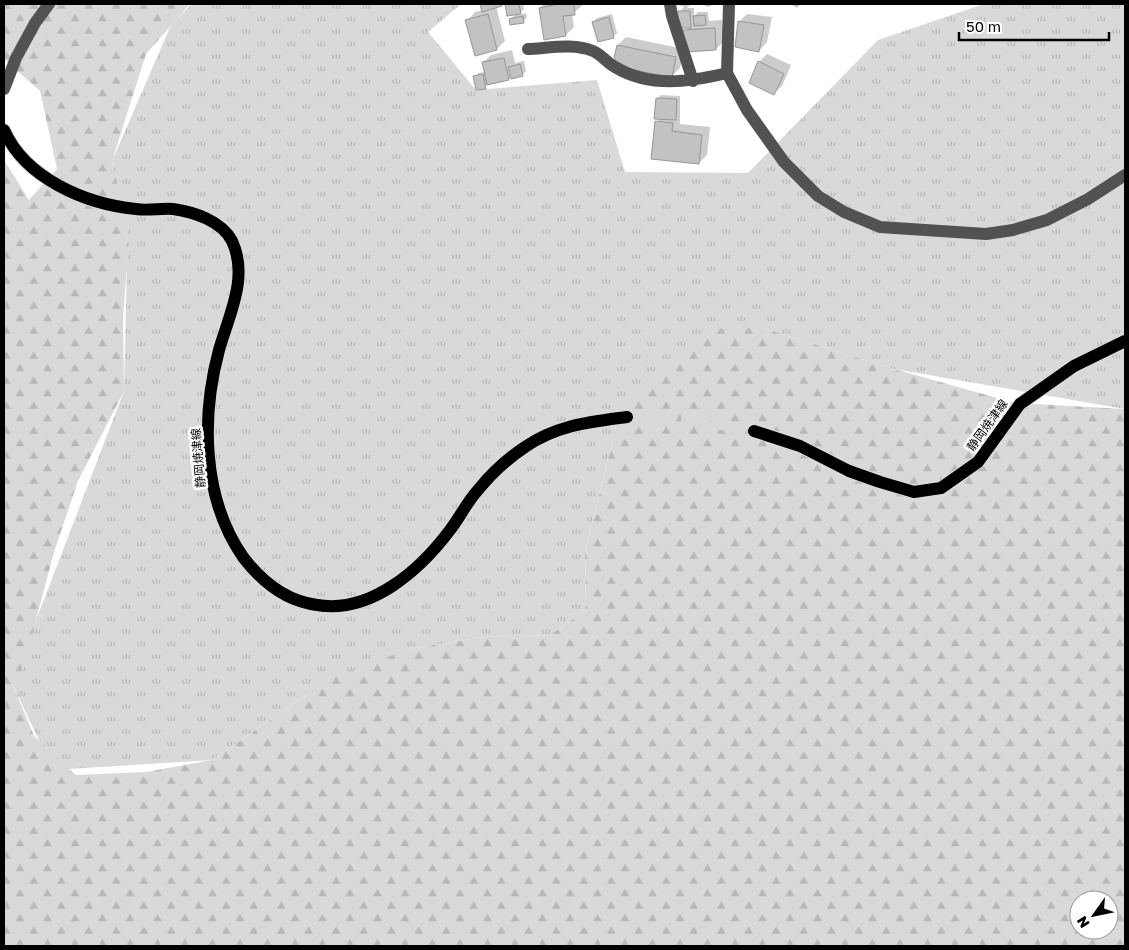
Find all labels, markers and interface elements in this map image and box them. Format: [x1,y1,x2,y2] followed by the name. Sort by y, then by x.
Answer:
[959,10,1109,42] scale bar
[966,17,1001,35] text: 50 m
[963,396,1011,454] street label: 静岡焼津線
[188,427,208,489] street label: 静岡焼津線
[1069,890,1119,940] north arrow
[1073,913,1093,931] text: N

